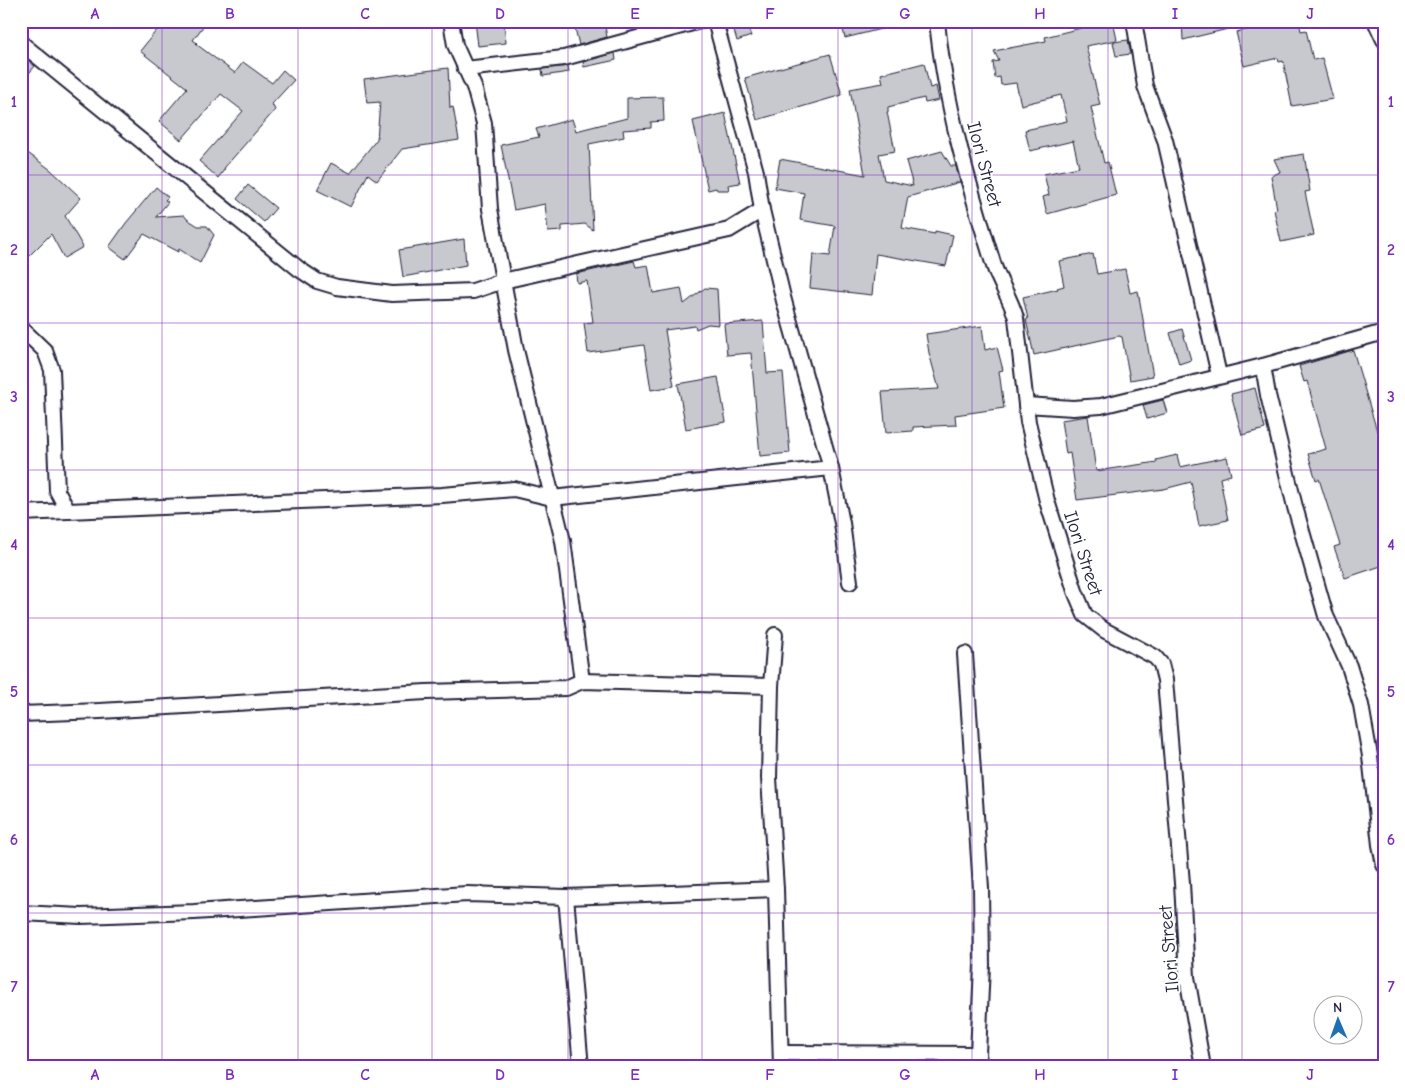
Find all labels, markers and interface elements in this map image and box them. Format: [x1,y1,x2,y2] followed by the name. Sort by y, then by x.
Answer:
[91,5,100,23] text: A
[225,5,235,23] text: B
[360,5,370,23] text: C
[495,5,505,23] text: D
[630,5,640,23] text: E
[765,5,775,23] text: F
[899,5,911,23] text: G
[1034,5,1046,23] text: H
[1172,5,1178,23] text: I
[1306,5,1314,23] text: J
[11,93,17,111] text: 1
[1388,93,1394,111] text: 1
[962,119,1006,210] street label: Ilori Street
[10,241,18,259] text: 2
[1387,241,1395,259] text: 2
[10,388,18,406] text: 3
[1387,388,1395,406] text: 3
[1059,508,1107,599] street label: Ilori Street
[10,536,18,554] text: 4
[1387,536,1395,554] text: 4
[10,683,18,701] text: 5
[1387,683,1395,701] text: 5
[10,831,18,849] text: 6
[1387,831,1395,849] text: 6
[1154,904,1184,993] street label: Ilori Street
[10,978,18,996] text: 7
[1387,978,1395,996] text: 7
[1312,996,1362,1046] north arrow
[1333,999,1342,1016] text: N
[91,1066,100,1084] text: A
[225,1066,235,1084] text: B
[360,1066,370,1084] text: C
[495,1066,505,1084] text: D
[630,1066,640,1084] text: E
[765,1066,775,1084] text: F
[899,1066,911,1084] text: G
[1034,1066,1046,1084] text: H
[1172,1066,1178,1084] text: I
[1306,1066,1314,1084] text: J

